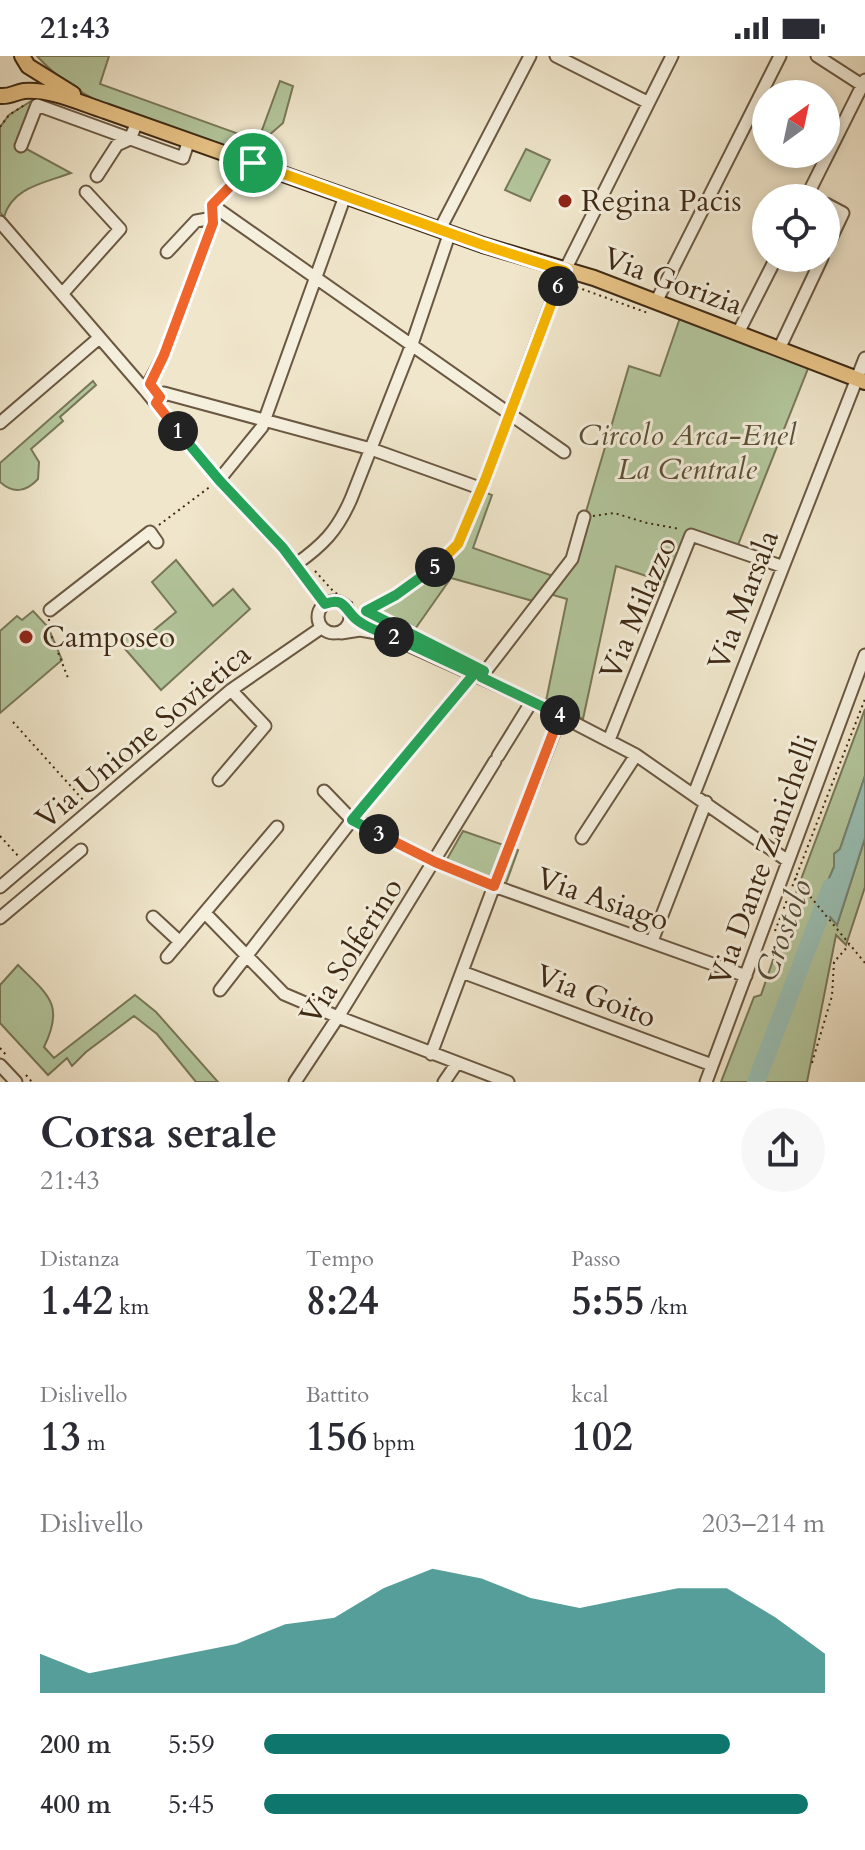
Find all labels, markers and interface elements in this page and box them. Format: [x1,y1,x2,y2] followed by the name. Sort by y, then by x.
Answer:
[40,8,110,49] text: 21:43
[752,80,840,168] north arrow
[752,80,840,272] map controls
[219,129,287,197] pin
[231,141,275,185] icon: arrive
[581,181,742,222] place label: Regina Pacis
[752,184,840,272] button: locate
[556,192,574,210] marker: Regina Pacis
[597,237,748,326] street label: Via Gorizia
[538,266,578,306] pin: 6
[552,271,564,301] text: 6
[158,411,198,451] pin: 1
[578,415,797,490] park label: Circolo Arca-Enel La Centrale
[172,416,184,446] text: 1
[698,524,789,676] street label: Via Marsala
[590,530,687,686] street label: Via Milazzo
[415,547,455,587] pin: 5
[429,552,441,582] text: 5
[42,617,175,658] place label: Camposeo
[374,617,414,657] pin: 2
[388,622,400,652] text: 2
[17,628,35,646] marker: Camposeo
[27,634,260,839] street label: Via Unione Sovietica
[540,695,580,735] pin: 4
[554,700,566,730] text: 4
[699,729,828,991] street label: Via Dante Zanichelli
[359,814,399,854] pin: 3
[373,819,385,849] text: 3
[531,858,674,941] street label: Via Asiago
[290,870,413,1032] street label: Via Solferino
[744,873,824,988] water label: Crostolo
[530,955,662,1038] street label: Via Goito
[40,1103,277,1163] text: Corsa serale
[741,1108,825,1192] button: share
[40,1163,100,1198] text: 21:43
[40,1244,120,1274] text: Distanza
[306,1244,374,1274] text: Tempo
[571,1244,620,1274] text: Passo
[40,1274,113,1329] text: 1.42
[306,1274,379,1329] text: 8:24
[571,1274,644,1329] text: 5:55
[113,1292,149,1322] text: km
[644,1292,688,1322] text: /km
[40,1380,127,1410] text: Dislivello
[306,1380,369,1410] text: Battito
[571,1380,608,1410] text: kcal
[40,1410,81,1465] text: 13
[306,1410,367,1465] text: 156
[571,1410,633,1465] text: 102
[81,1428,106,1458] text: m
[367,1428,415,1458] text: bpm
[40,1506,143,1541] text: Dislivello
[702,1506,825,1541] text: 203–214 m
[40,1727,111,1762] text: 200 m
[168,1727,215,1762] text: 5:59
[40,1787,111,1822] text: 400 m
[168,1787,215,1822] text: 5:45

